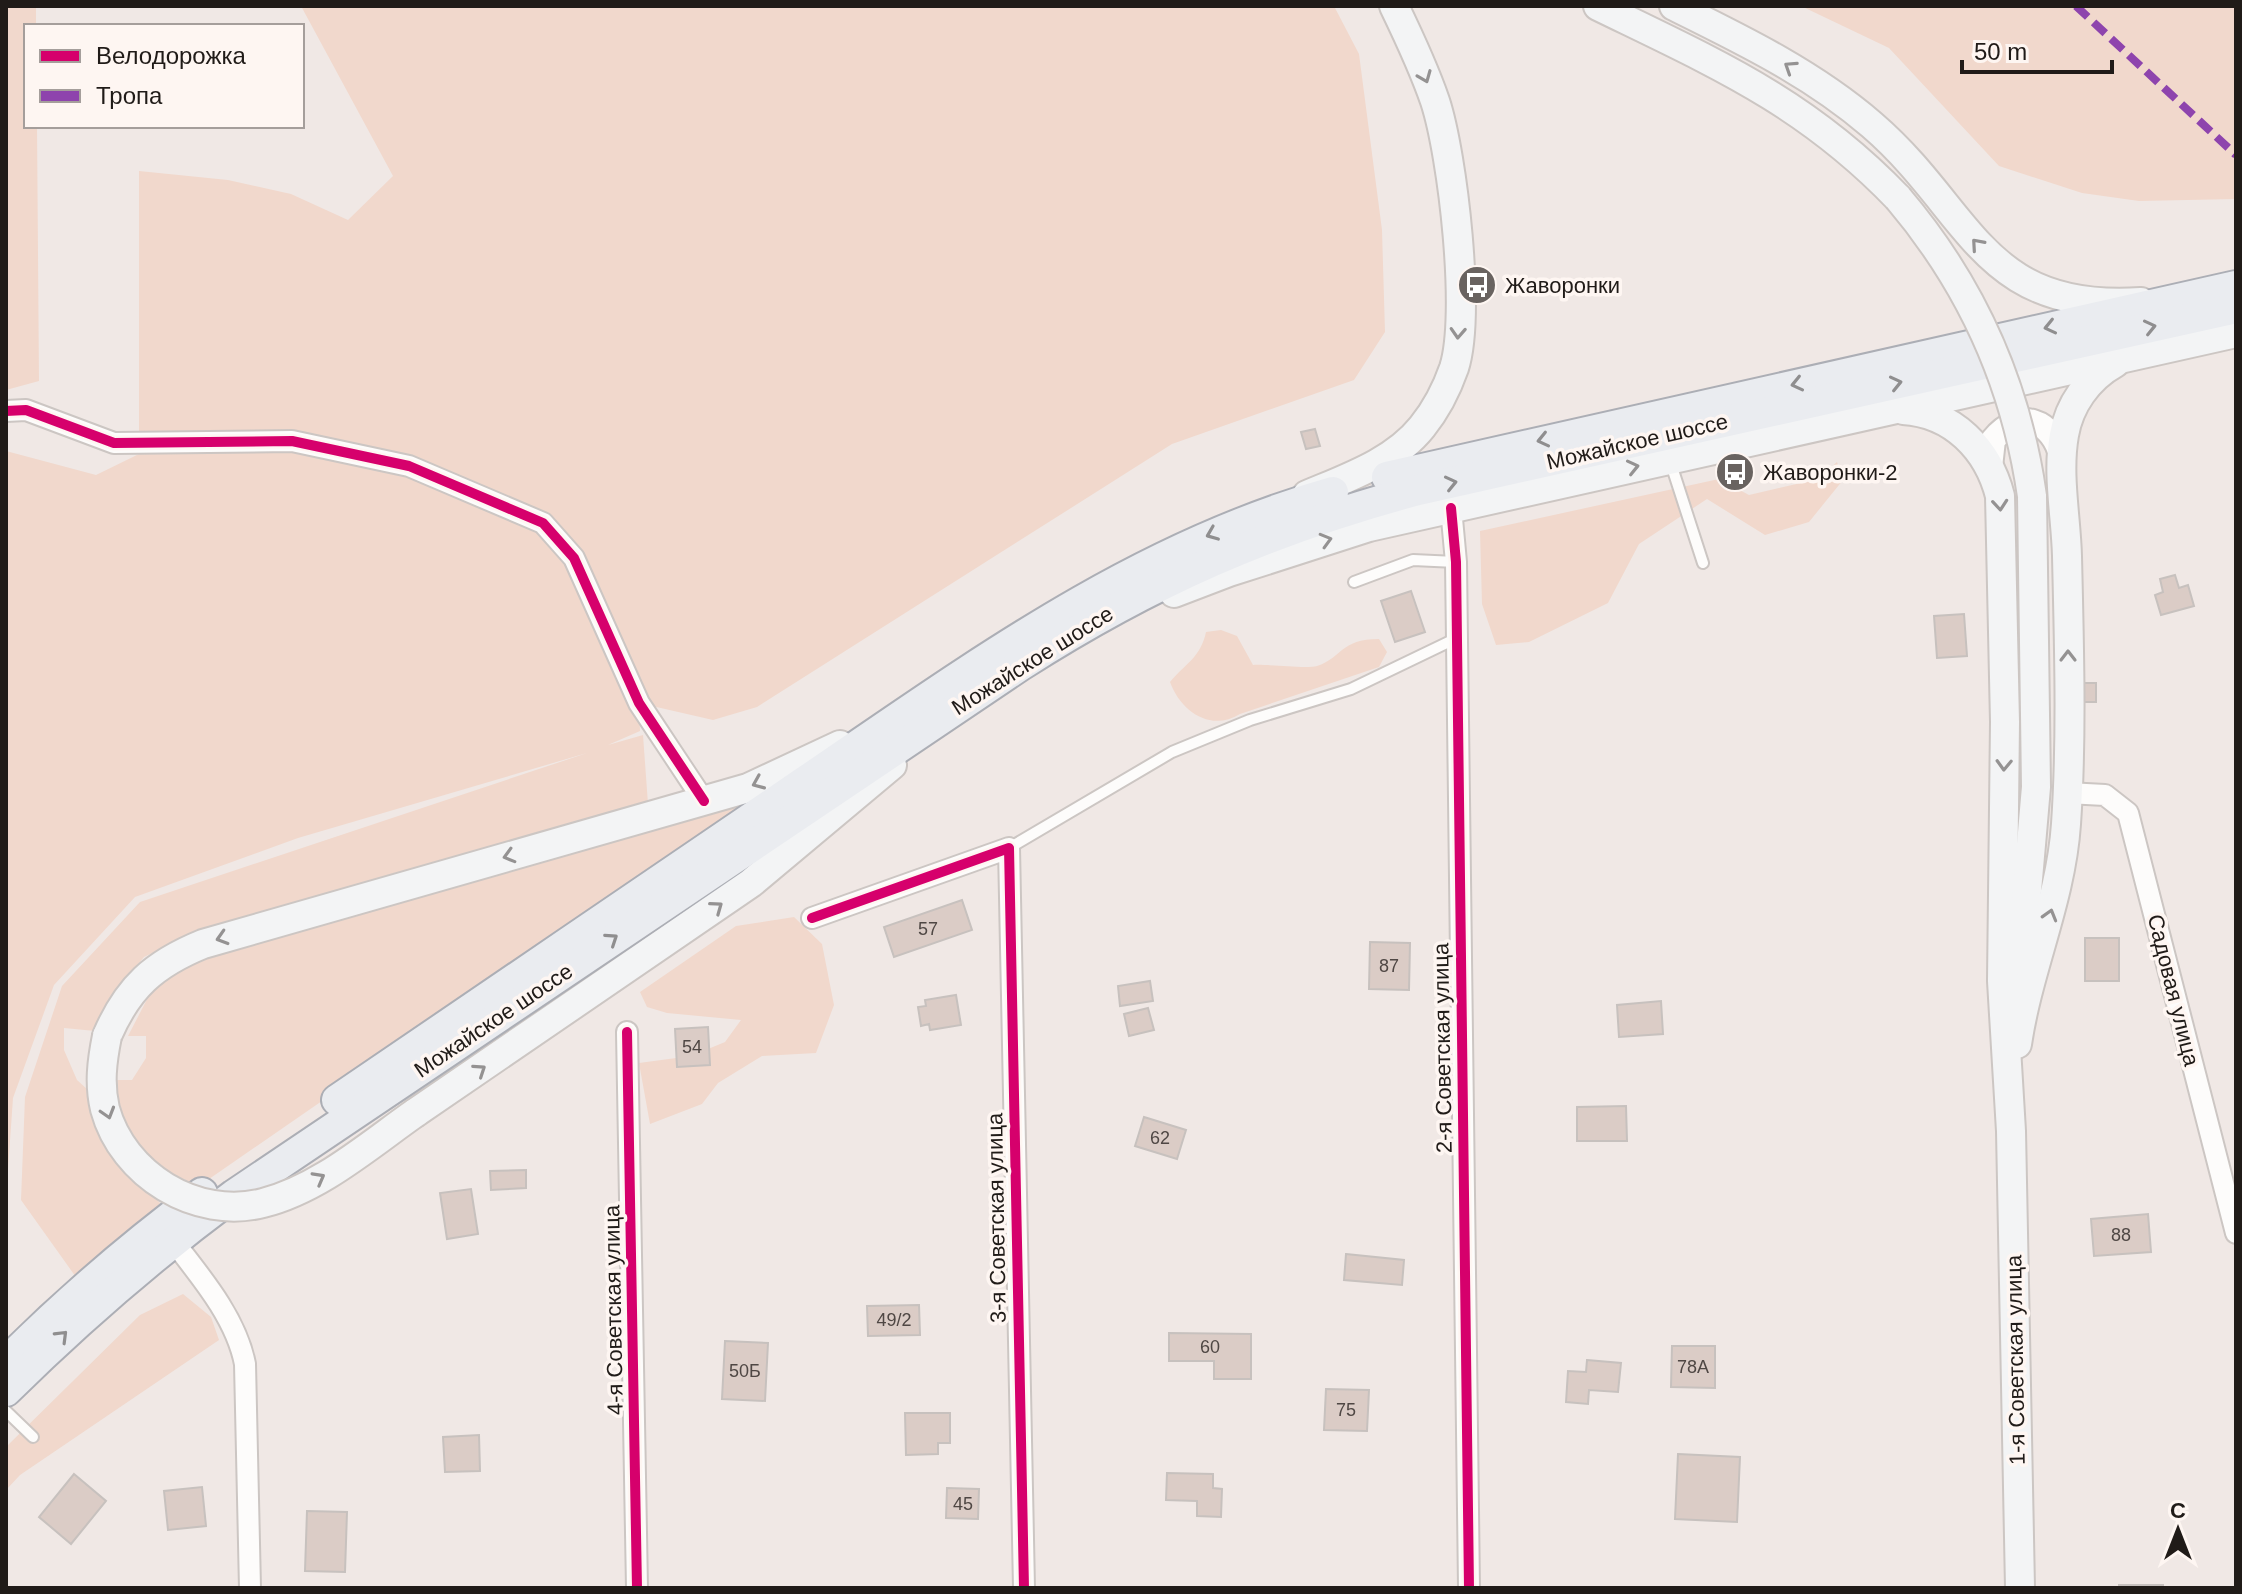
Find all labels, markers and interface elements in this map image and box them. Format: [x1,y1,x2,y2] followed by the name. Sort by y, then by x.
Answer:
[24,24,304,128] legend
[1962,24,2112,74] scale bar
[1974,38,2027,65] text: 50 m
[96,42,247,69] text: Велодорожка
[1785,61,1799,76] one-way arrow
[1416,69,1432,83] one-way arrow
[96,82,163,109] text: Тропа
[1973,239,1987,254] one-way arrow
[1456,264,1498,306] bus stop icon: Жаворонки
[1505,273,1620,298] place label: Жаворонки
[2044,318,2058,335] one-way arrow
[2143,319,2156,336] one-way arrow
[1450,327,1467,340] one-way arrow
[1790,375,1804,392] one-way arrow
[1889,376,1903,393] one-way arrow
[1544,408,1730,475] street label: Можайское шоссе
[1537,431,1550,448] one-way arrow
[1714,451,1756,493] bus stop icon: Жаворонки-2
[1626,459,1640,476] one-way arrow
[1763,460,1898,485] place label: Жаворонки-2
[1444,475,1457,492] one-way arrow
[1991,499,2008,512] one-way arrow
[1206,524,1220,541] one-way arrow
[1319,533,1332,549] one-way arrow
[947,601,1117,720] street label: Можайское шоссе
[2059,649,2076,662] one-way arrow
[1996,759,2013,772] one-way arrow
[752,773,766,789] one-way arrow
[502,847,516,863] one-way arrow
[709,902,723,917] one-way arrow
[2040,908,2057,922] one-way arrow
[2143,912,2205,1069] street label: Садовая улица
[918,919,938,939] house number: 57
[216,929,230,945] one-way arrow
[604,934,618,949] one-way arrow
[1428,942,1457,1153] street label: 2-я Советская улица
[1379,956,1399,976] house number: 87
[409,958,577,1083] street label: Можайское шоссе
[682,1037,702,1057] house number: 54
[471,1065,485,1080] one-way arrow
[99,1106,115,1119] one-way arrow
[982,1112,1011,1323] street label: 3-я Советская улица
[1150,1128,1170,1148] house number: 62
[310,1172,325,1188] one-way arrow
[599,1204,628,1415] street label: 4-я Советская улица
[2111,1225,2131,1245] house number: 88
[2001,1254,2030,1465] street label: 1-я Советская улица
[876,1310,912,1330] house number: 49/2
[53,1331,67,1346] one-way arrow
[1200,1337,1220,1357] house number: 60
[1677,1357,1709,1377] house number: 78А
[729,1361,761,1381] house number: 50Б
[1336,1400,1356,1420] house number: 75
[2138,1490,2218,1570] north arrow
[953,1494,973,1514] house number: 45
[2170,1498,2186,1523] text: С

